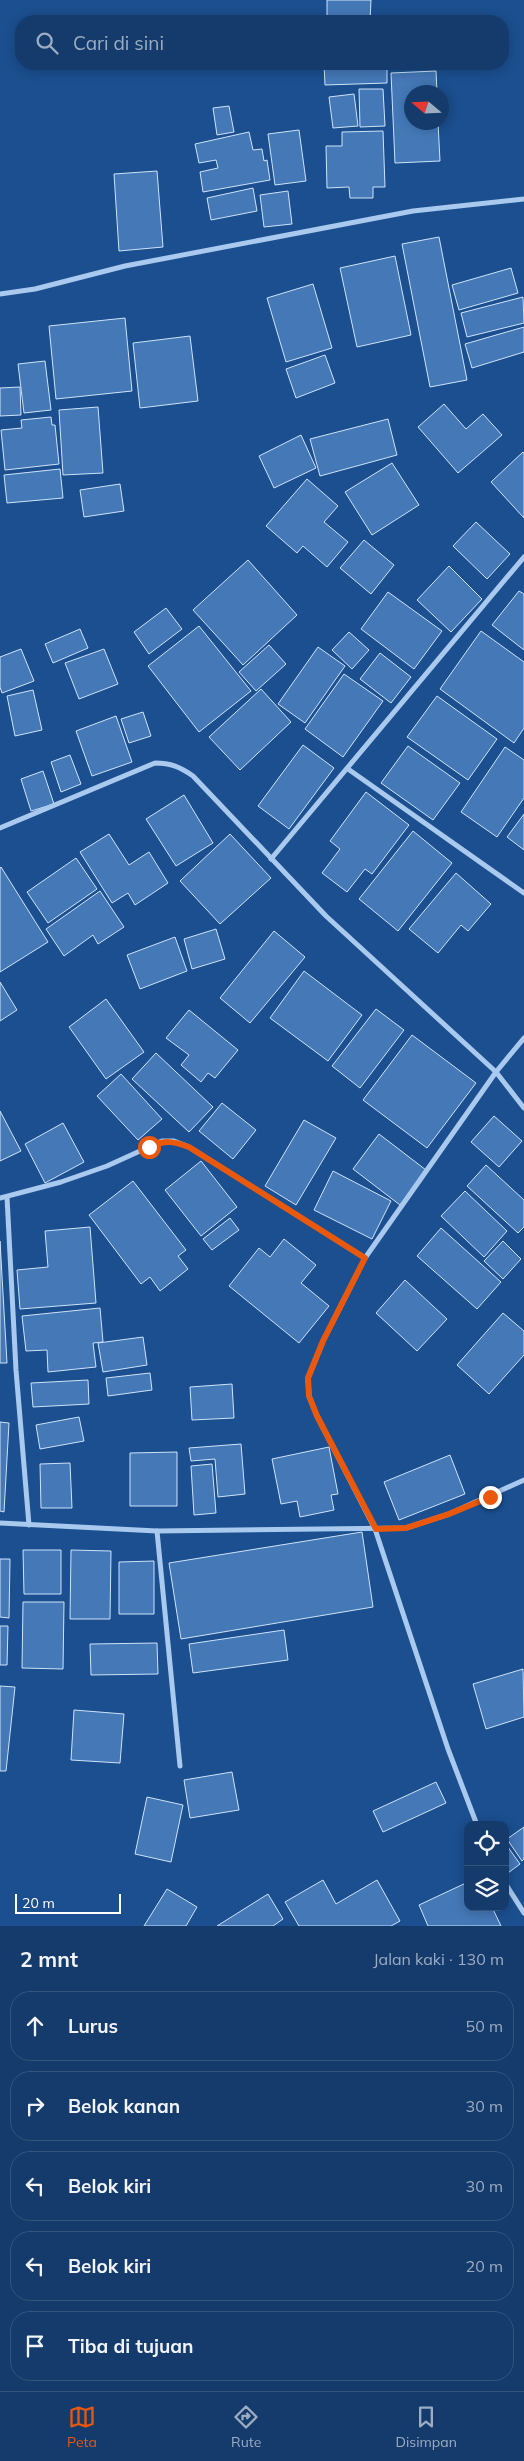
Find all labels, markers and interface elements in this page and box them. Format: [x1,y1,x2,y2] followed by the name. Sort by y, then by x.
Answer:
[15,15,509,70] search box
[33,29,61,57] icon: search
[73,31,164,55] text: Cari di sini
[404,85,449,130] north arrow
[138,1136,161,1159] route start
[479,1486,502,1509] route end
[464,1821,509,1911] map controls
[464,1821,509,1866] button: locate
[464,1866,509,1911] button: layers
[15,1891,121,1914] scale bar
[22,1894,55,1912] text: 20 m
[20,1946,78,1972] text: 2 mnt
[373,1949,504,1969] text: Jalan kaki · 130 m
[21,2012,49,2040] icon: ahead
[68,2014,118,2038] text: Lurus
[466,2016,503,2036] text: 50 m
[21,2092,49,2120] icon: right
[68,2094,180,2118] text: Belok kanan
[466,2096,503,2116] text: 30 m
[21,2172,49,2200] icon: left
[68,2174,151,2198] text: Belok kiri
[466,2176,503,2196] text: 30 m
[21,2252,49,2280] icon: left
[68,2254,151,2278] text: Belok kiri
[466,2256,503,2276] text: 20 m
[21,2332,49,2360] icon: arrive
[68,2334,193,2358] text: Tiba di tujuan
[67,2403,97,2451] tab: Peta
[231,2403,261,2451] tab: Rute
[395,2403,457,2451] tab: Disimpan

